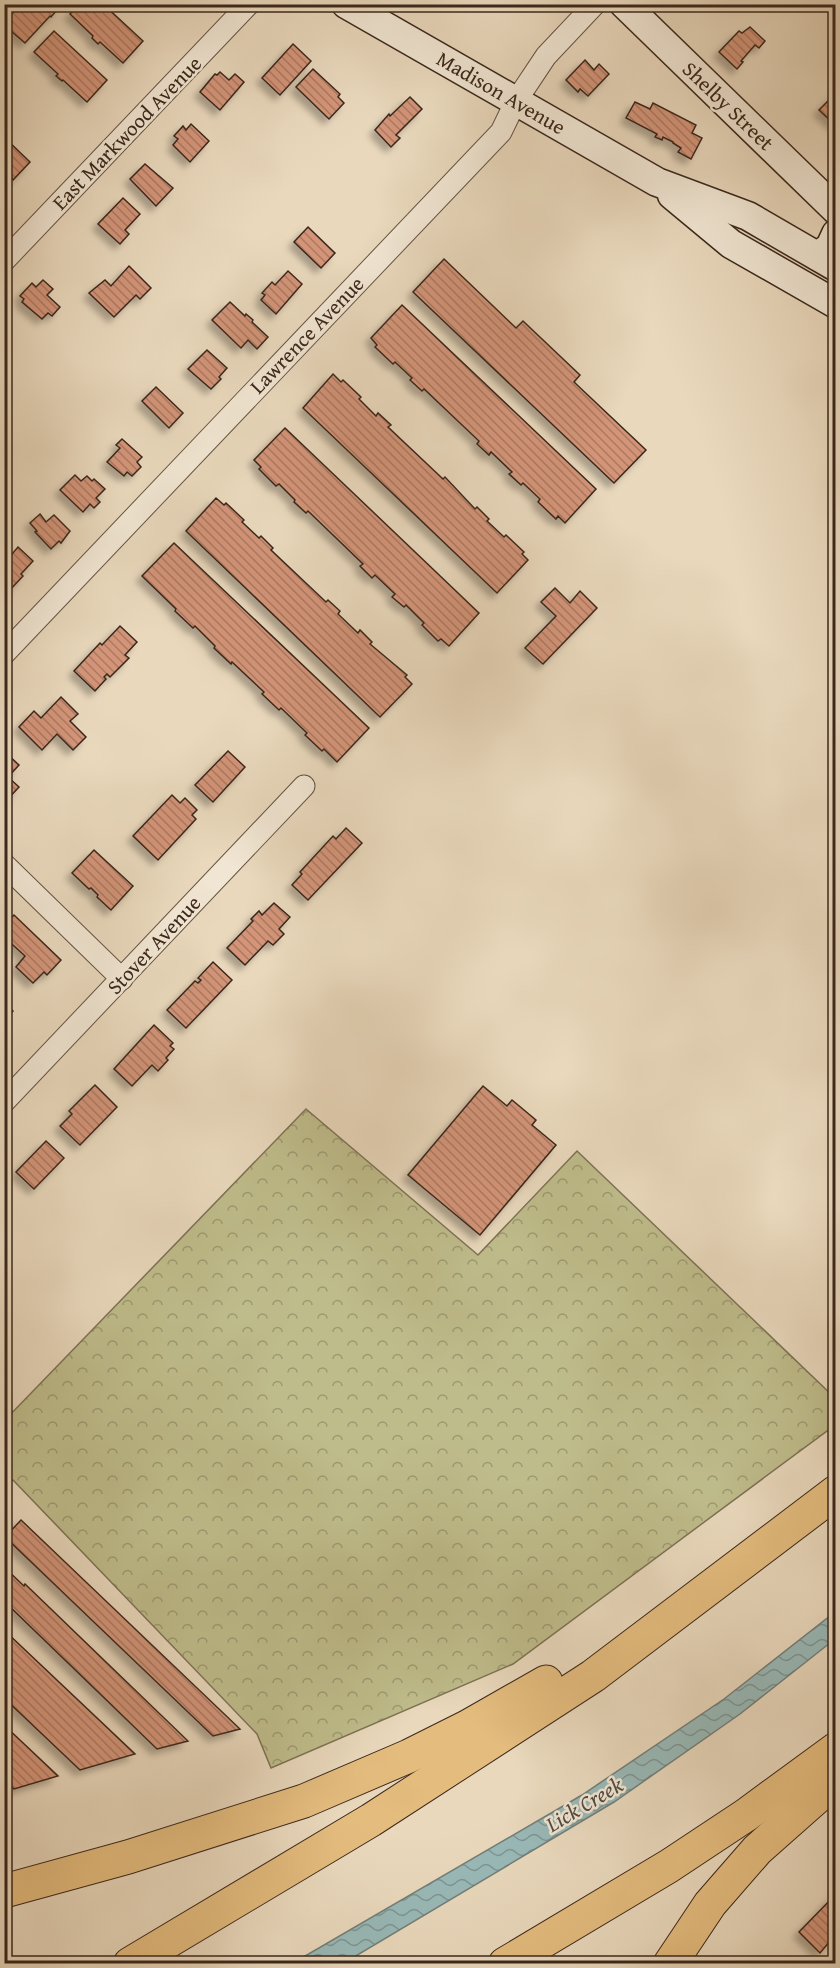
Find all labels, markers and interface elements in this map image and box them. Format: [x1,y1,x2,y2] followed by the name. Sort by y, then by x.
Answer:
[431,43,572,142] street label: Madison Avenue
[45,48,209,217] street label: East Markwood Avenue
[676,54,782,158] street label: Shelby Street
[242,269,371,400] street label: Lawrence Avenue
[99,888,208,1001] street label: Stover Avenue
[538,1768,630,1840] water label: Lick Creek

